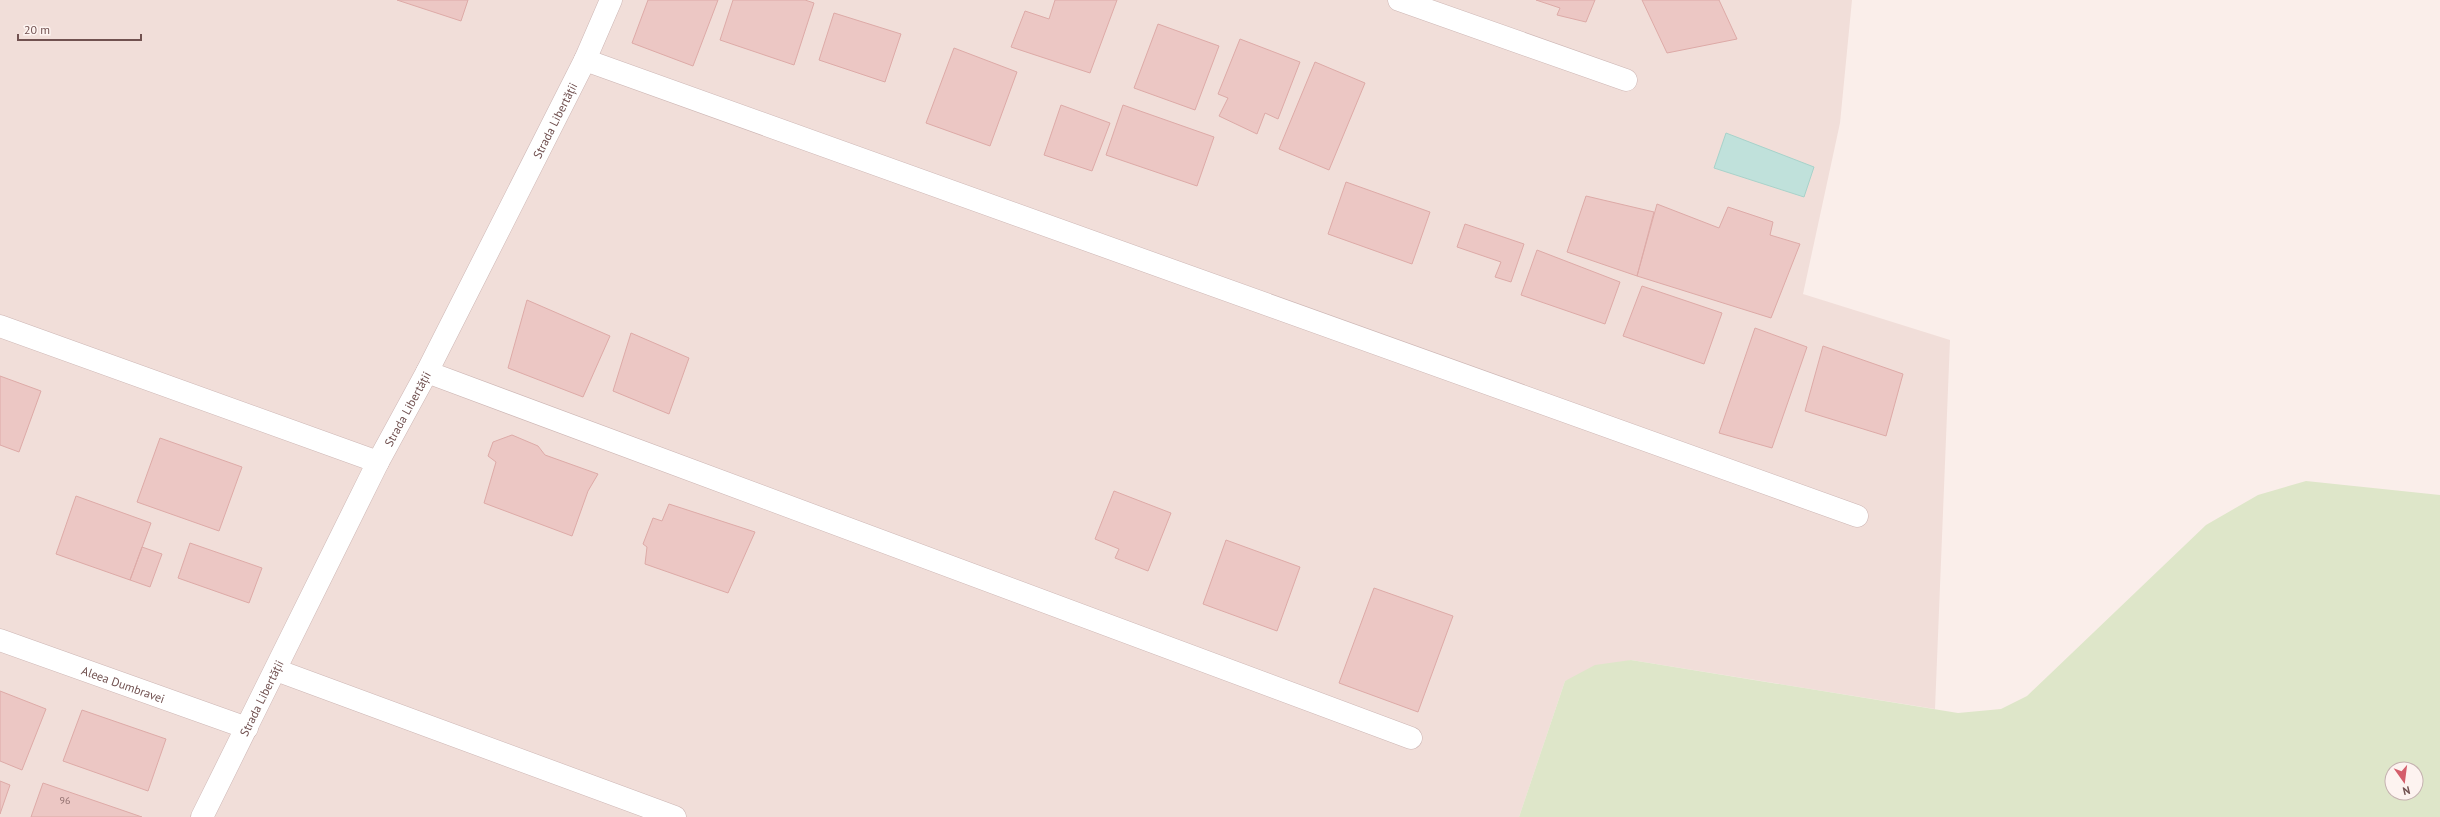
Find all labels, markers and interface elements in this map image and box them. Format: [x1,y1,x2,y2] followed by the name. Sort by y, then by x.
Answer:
[18,16,141,42] scale bar
[24,22,50,37] text: 20 m
[529,80,580,161] street label: Strada Libertății
[381,369,434,449] street label: Strada Libertății
[236,657,286,738] street label: Strada Libertății
[80,662,167,706] street label: Aleea Dumbravei
[2384,761,2424,801] north arrow
[2401,783,2412,798] text: N
[60,794,70,807] house number: 96

